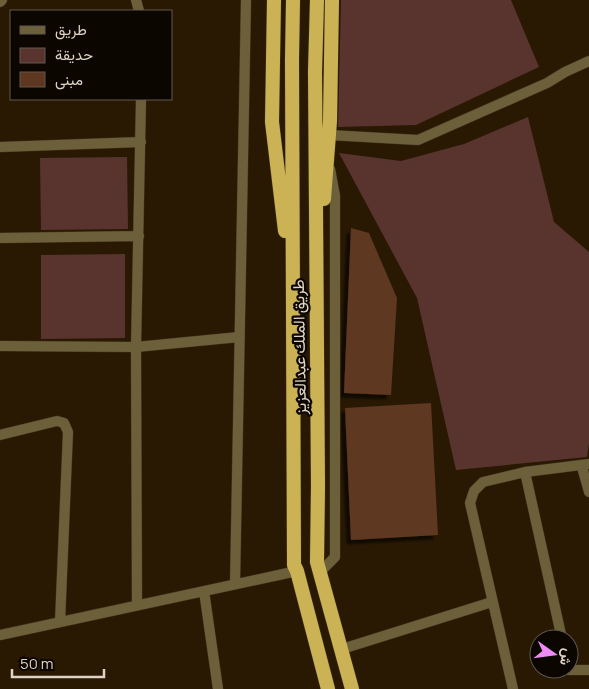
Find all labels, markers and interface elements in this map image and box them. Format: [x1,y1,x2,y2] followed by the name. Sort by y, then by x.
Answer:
[10,10,172,100] legend
[55,19,87,40] text: طريق
[55,44,93,65] text: حديقة
[55,69,83,90] text: مبنى
[287,279,311,416] street label: طريق الملك عبدالعزيز
[529,629,579,679] north arrow
[12,646,105,678] scale bar
[556,647,578,668] text: ش
[20,653,54,674] text: 50 m

